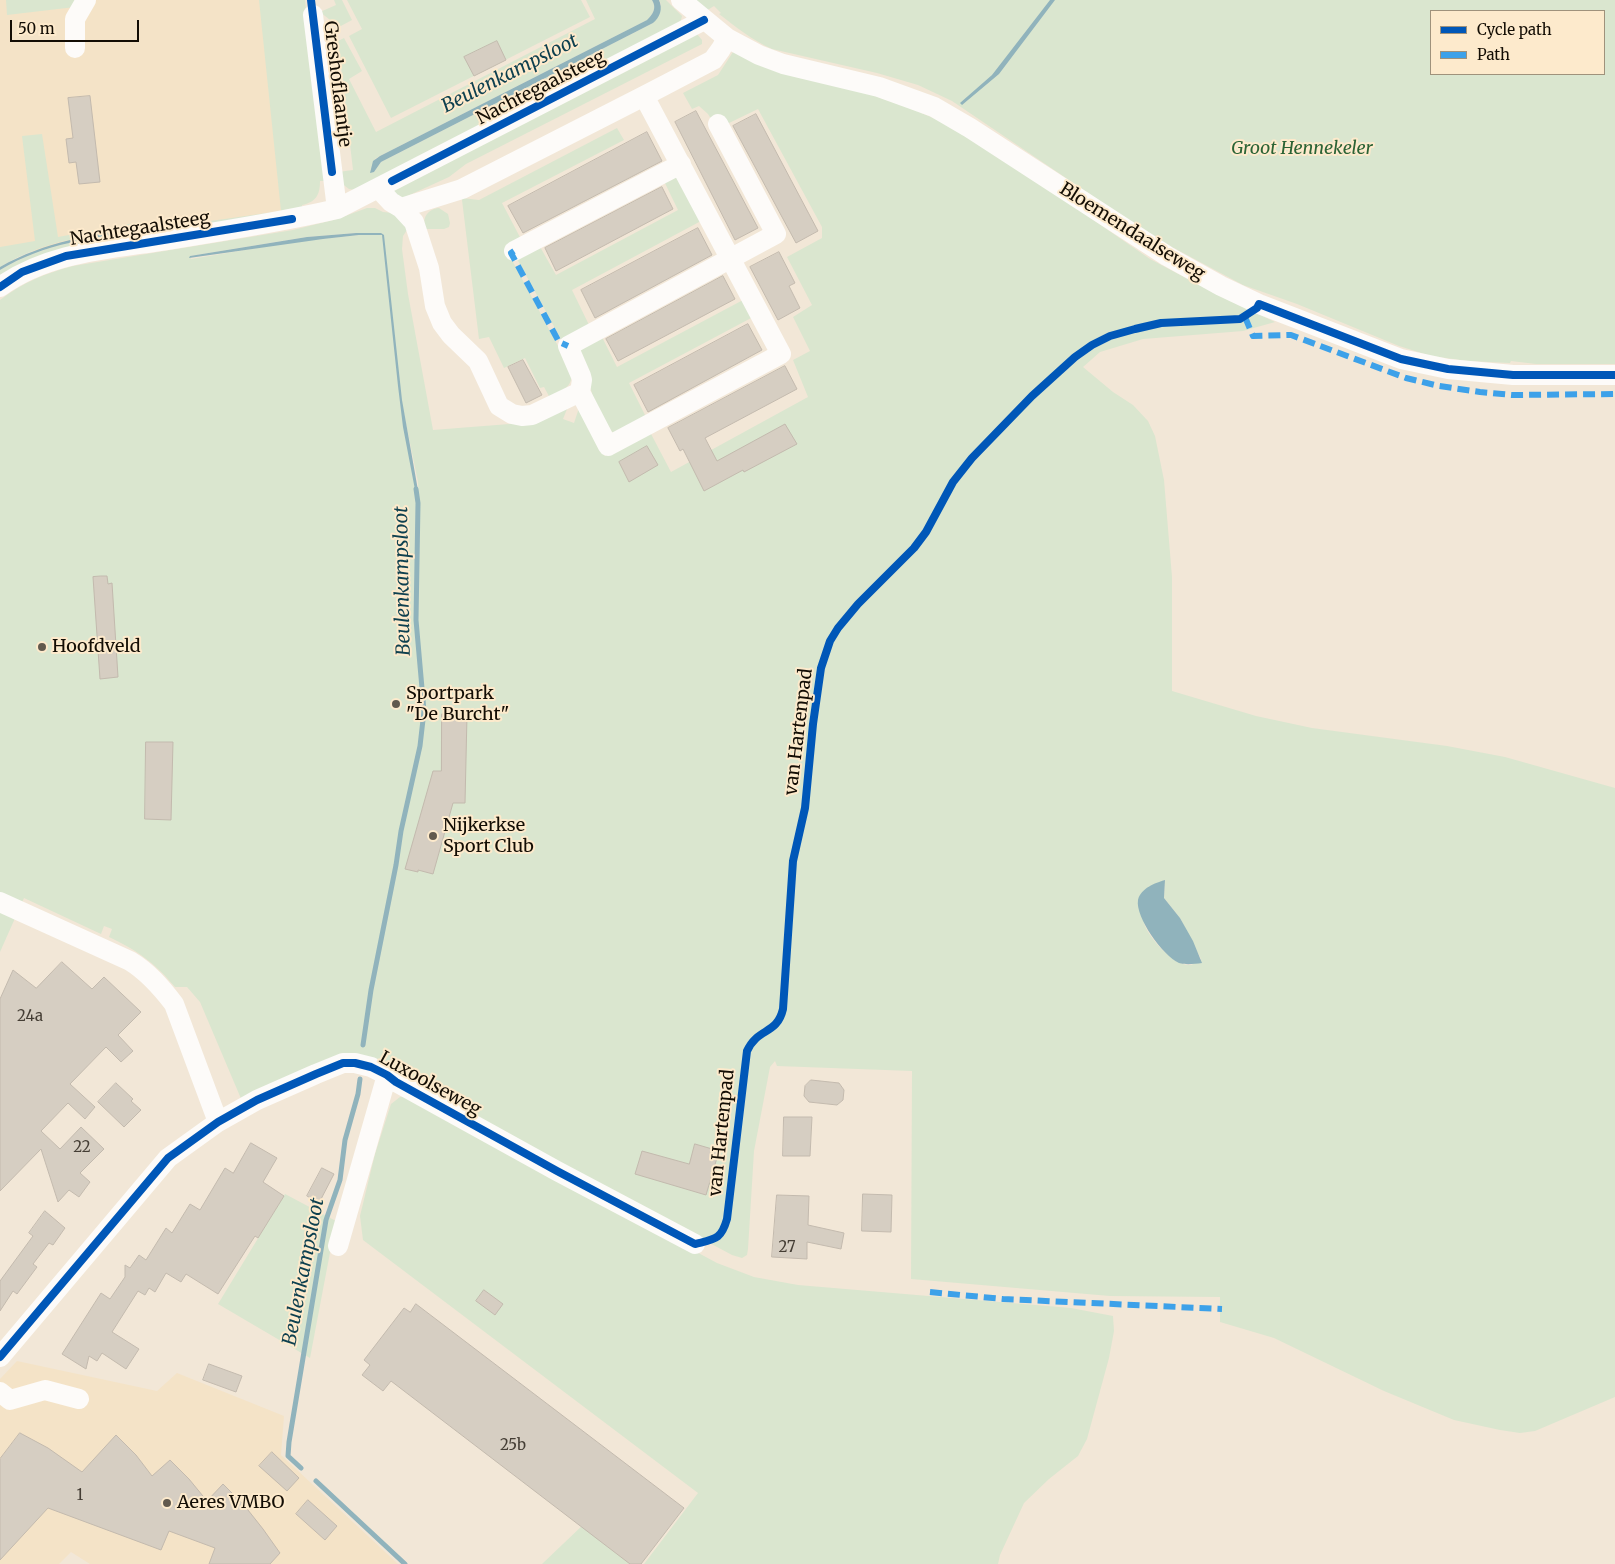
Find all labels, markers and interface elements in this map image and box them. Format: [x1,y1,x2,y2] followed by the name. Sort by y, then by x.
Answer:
[12,10,141,42] scale bar
[1430,10,1605,75] legend
[18,19,55,38] text: 50 m
[319,20,355,148] street label: Greshoflaantje
[1477,20,1552,39] text: Cycle path
[438,30,582,118] water label: Beulenkampsloot
[1477,45,1510,64] text: Path
[473,46,609,130] street label: Nachtegaalsteeg
[1231,138,1373,160] park label: Groot Hennekeler
[1055,179,1209,285] street label: Bloemendaalseweg
[68,207,212,251] street label: Nachtegaalsteeg
[390,506,416,656] water label: Beulenkampsloot
[52,636,141,658] place label: Hoofdveld
[36,641,48,653] marker: Hoofdveld
[781,667,817,797] street label: van Hartenpad
[406,683,509,726] place label: Sportpark "De Burcht"
[390,698,402,710] marker: Sportpark "De Burcht"
[443,815,534,858] place label: Nijkerkse Sport Club
[427,830,439,842] marker: Nijkerkse Sport Club
[17,1008,43,1026] house number: 24a
[375,1047,485,1121] street label: Luxoolseweg
[705,1068,739,1198] street label: van Hartenpad
[73,1139,91,1157] house number: 22
[279,1196,329,1348] water label: Beulenkampsloot
[779,1239,795,1257] house number: 27
[500,1437,526,1455] house number: 25b
[77,1487,83,1505] house number: 1
[177,1492,285,1514] place label: Aeres VMBO
[161,1497,173,1509] marker: Aeres VMBO

